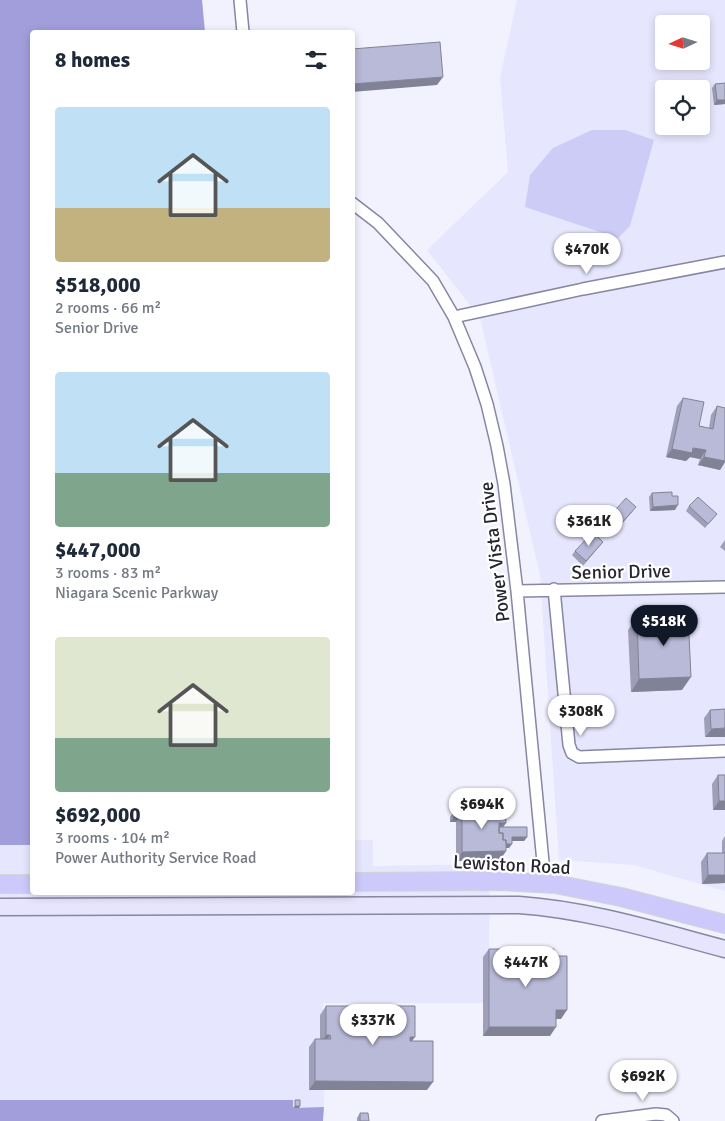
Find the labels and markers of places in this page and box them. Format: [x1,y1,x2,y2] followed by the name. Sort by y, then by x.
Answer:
[552,232,622,275] pin: $470K
[554,504,624,547] pin: $361K
[629,604,699,647] pin: $518K
[546,694,616,737] pin: $308K
[447,788,517,830] pin: $694K
[491,946,561,988] pin: $447K
[338,1004,408,1046] pin: $337K
[608,1060,678,1102] pin: $692K

